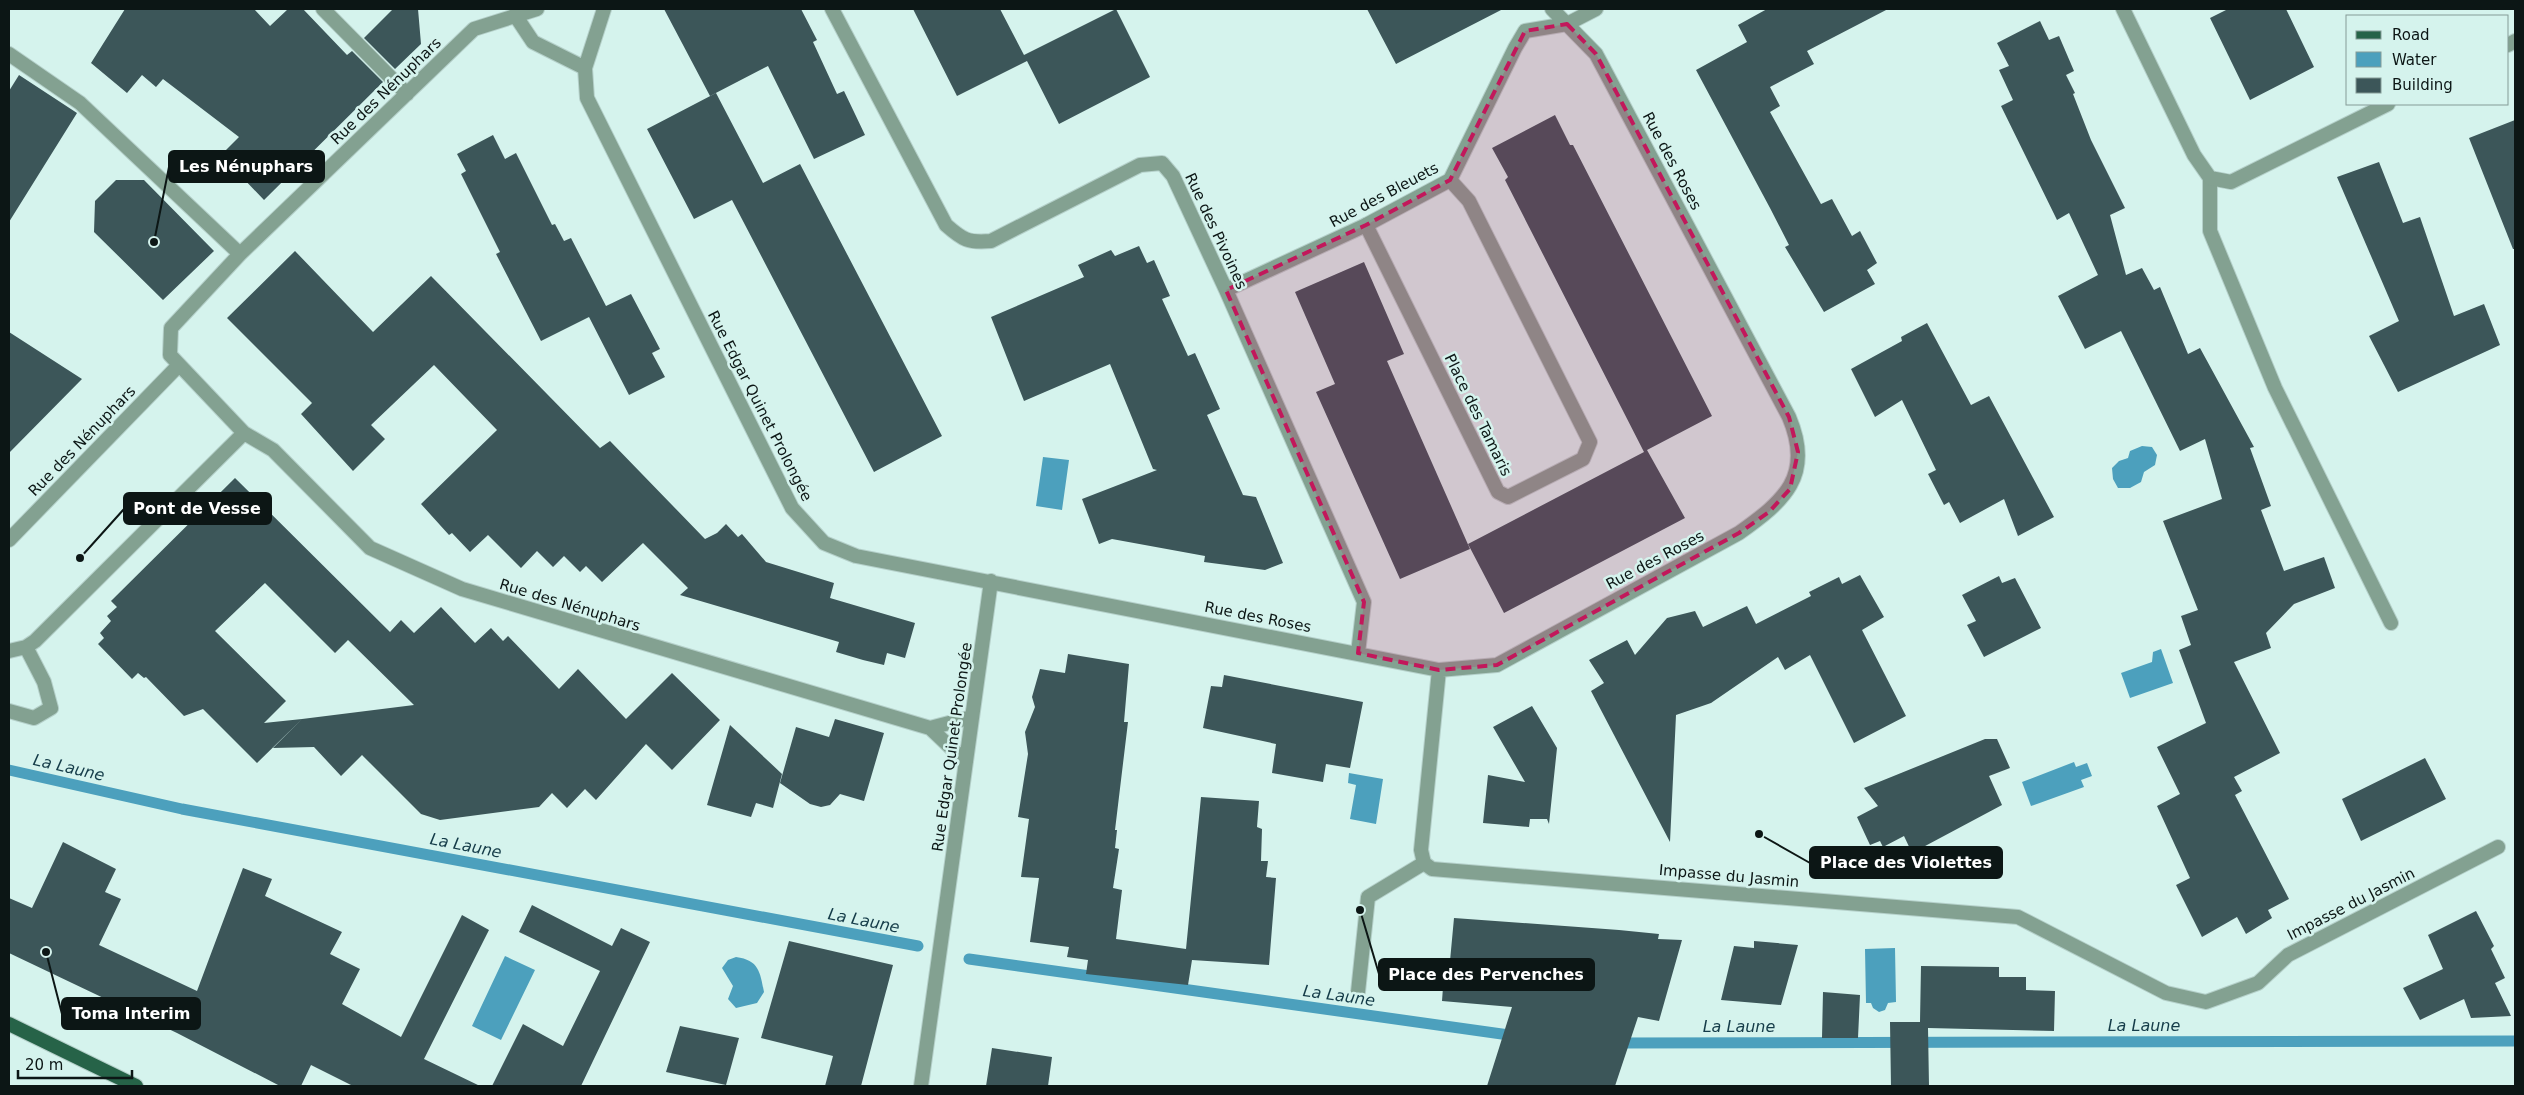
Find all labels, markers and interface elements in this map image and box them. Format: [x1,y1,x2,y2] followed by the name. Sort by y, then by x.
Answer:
[2346,15,2509,105] legend
[2392,26,2430,44] text: Road
[327,34,445,148] street label: Rue des Nénuphars
[2392,51,2437,69] text: Water
[2392,76,2453,94] text: Building
[1639,109,1705,213] street label: Rue des Roses
[169,151,324,182] callout: Les Nénuphars
[179,157,313,176] text: Les Nénuphars
[1326,159,1442,231] street label: Rue des Bleuets
[1181,170,1251,292] street label: Rue des Pivoines
[704,308,816,504] street label: Rue Edgar Quinet Prolongée
[1441,351,1515,479] street label: Place des Tamaris
[25,382,139,500] street label: Rue des Nénuphars
[124,493,271,524] callout: Pont de Vesse
[133,499,261,518] text: Pont de Vesse
[1603,527,1707,593] street label: Rue des Roses
[497,575,643,635] street label: Rue des Nénuphars
[1203,598,1313,636] street label: Rue des Roses
[928,641,976,853] street label: Rue Edgar Quinet Prolongée
[31,750,107,785] water label: La Laune
[428,829,504,862] water label: La Laune
[1810,847,2002,878] callout: Place des Violettes
[1820,853,1992,872] text: Place des Violettes
[1658,861,1800,891] street label: Impasse du Jasmin
[2284,864,2418,944] street label: Impasse du Jasmin
[826,904,902,937] water label: La Laune
[1379,959,1594,990] callout: Place des Pervenches
[1388,965,1584,984] text: Place des Pervenches
[1302,981,1376,1010] water label: La Laune
[62,998,200,1029] callout: Toma Interim
[72,1004,190,1023] text: Toma Interim
[2108,1016,2180,1035] water label: La Laune
[1703,1017,1775,1036] water label: La Laune
[18,1048,131,1080] scale bar
[25,1056,63,1074] text: 20 m

